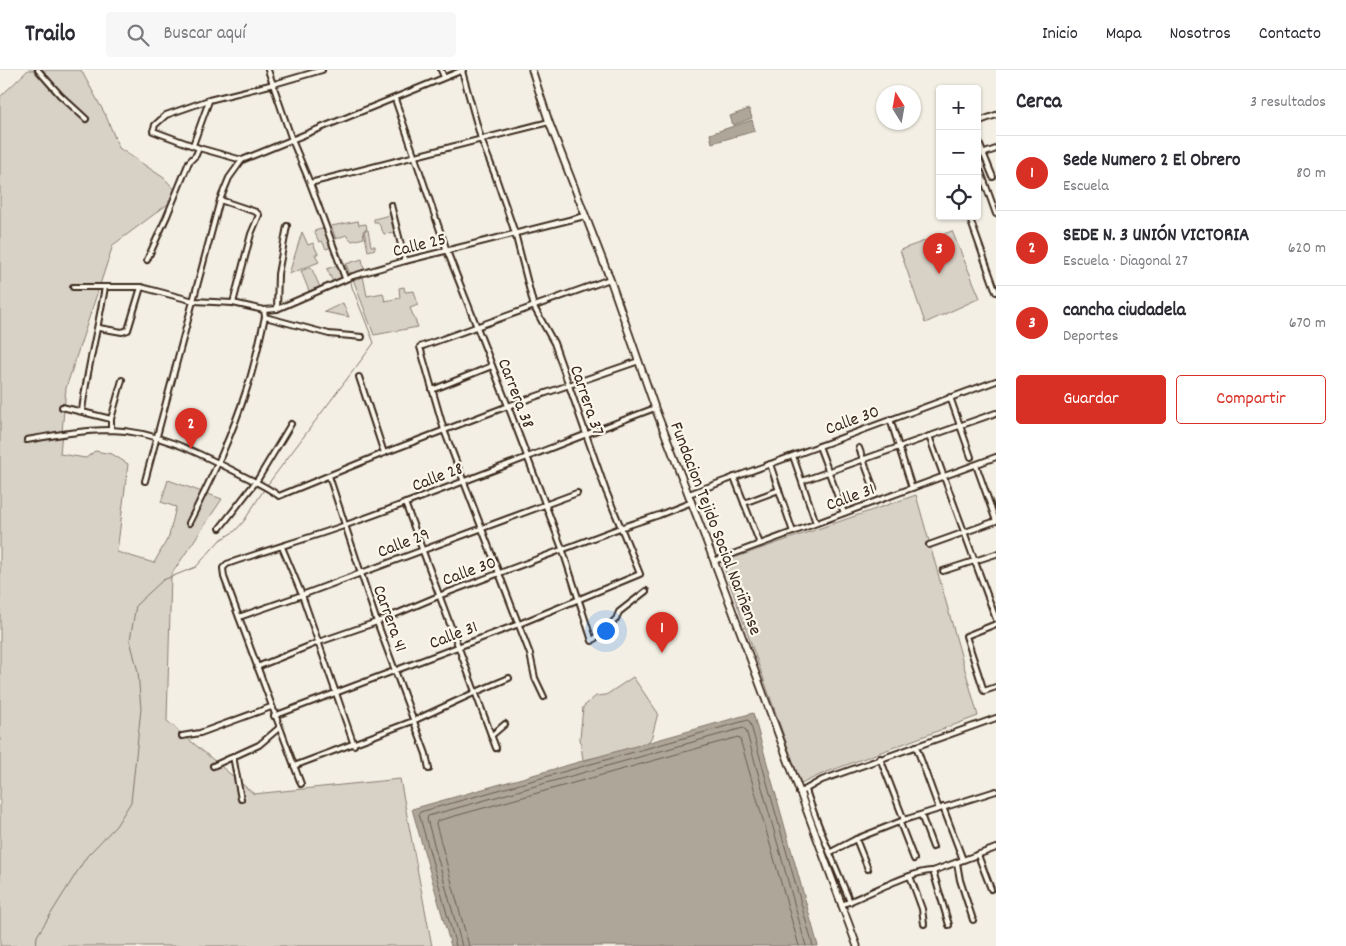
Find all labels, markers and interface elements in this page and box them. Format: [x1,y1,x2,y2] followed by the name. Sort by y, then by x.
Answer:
[106,12,456,57] search box
[25,18,76,52] text: Trailo
[124,21,152,49] icon: search
[164,21,246,48] text: Buscar aquí
[1042,22,1078,47] text: Inicio
[1106,22,1141,47] text: Mapa
[1169,22,1231,47] text: Nosotros
[1259,22,1321,47] text: Contacto
[876,85,921,130] north arrow
[936,85,981,220] map controls
[936,85,981,130] button: +
[1016,88,1062,118] text: Cerca
[1250,91,1326,114] text: 3 resultados
[936,130,981,175] button: −
[1063,148,1240,175] text: Sede Numero 2 El Obrero
[1030,162,1034,185] text: 1
[1296,162,1326,185] text: 80 m
[936,175,981,220] button: locate
[1063,175,1109,198] text: Escuela
[1063,223,1249,250] text: SEDE N. 3 UNIÓN VICTORIA
[390,228,449,265] street label: Calle 25
[923,233,955,274] pin: 3
[1029,237,1036,260] text: 2
[1288,237,1326,260] text: 620 m
[1063,250,1188,273] text: Escuela · Diagonal 27
[1063,298,1186,325] text: cancha ciudadela
[1028,312,1036,335] text: 3
[1289,312,1326,335] text: 670 m
[1063,325,1118,348] text: Deportes
[490,355,539,432] street label: Carrera 38
[562,362,609,439] street label: Carrera 37
[1016,375,1166,424] button: Guardar
[1176,375,1326,424] button: Compartir
[822,400,883,443] street label: Calle 30
[175,408,207,449] pin: 2
[662,419,767,639] street label: Fundacion Tejido Social Nariñense
[409,457,467,500] street label: Calle 28
[823,478,879,519] street label: Calle 31
[374,523,434,566] street label: Calle 29
[439,551,500,594] street label: Calle 30
[365,582,412,656] street label: Carrera 41
[646,612,678,653] pin: 1
[426,616,482,657] street label: Calle 31
[593,618,619,644] your location

